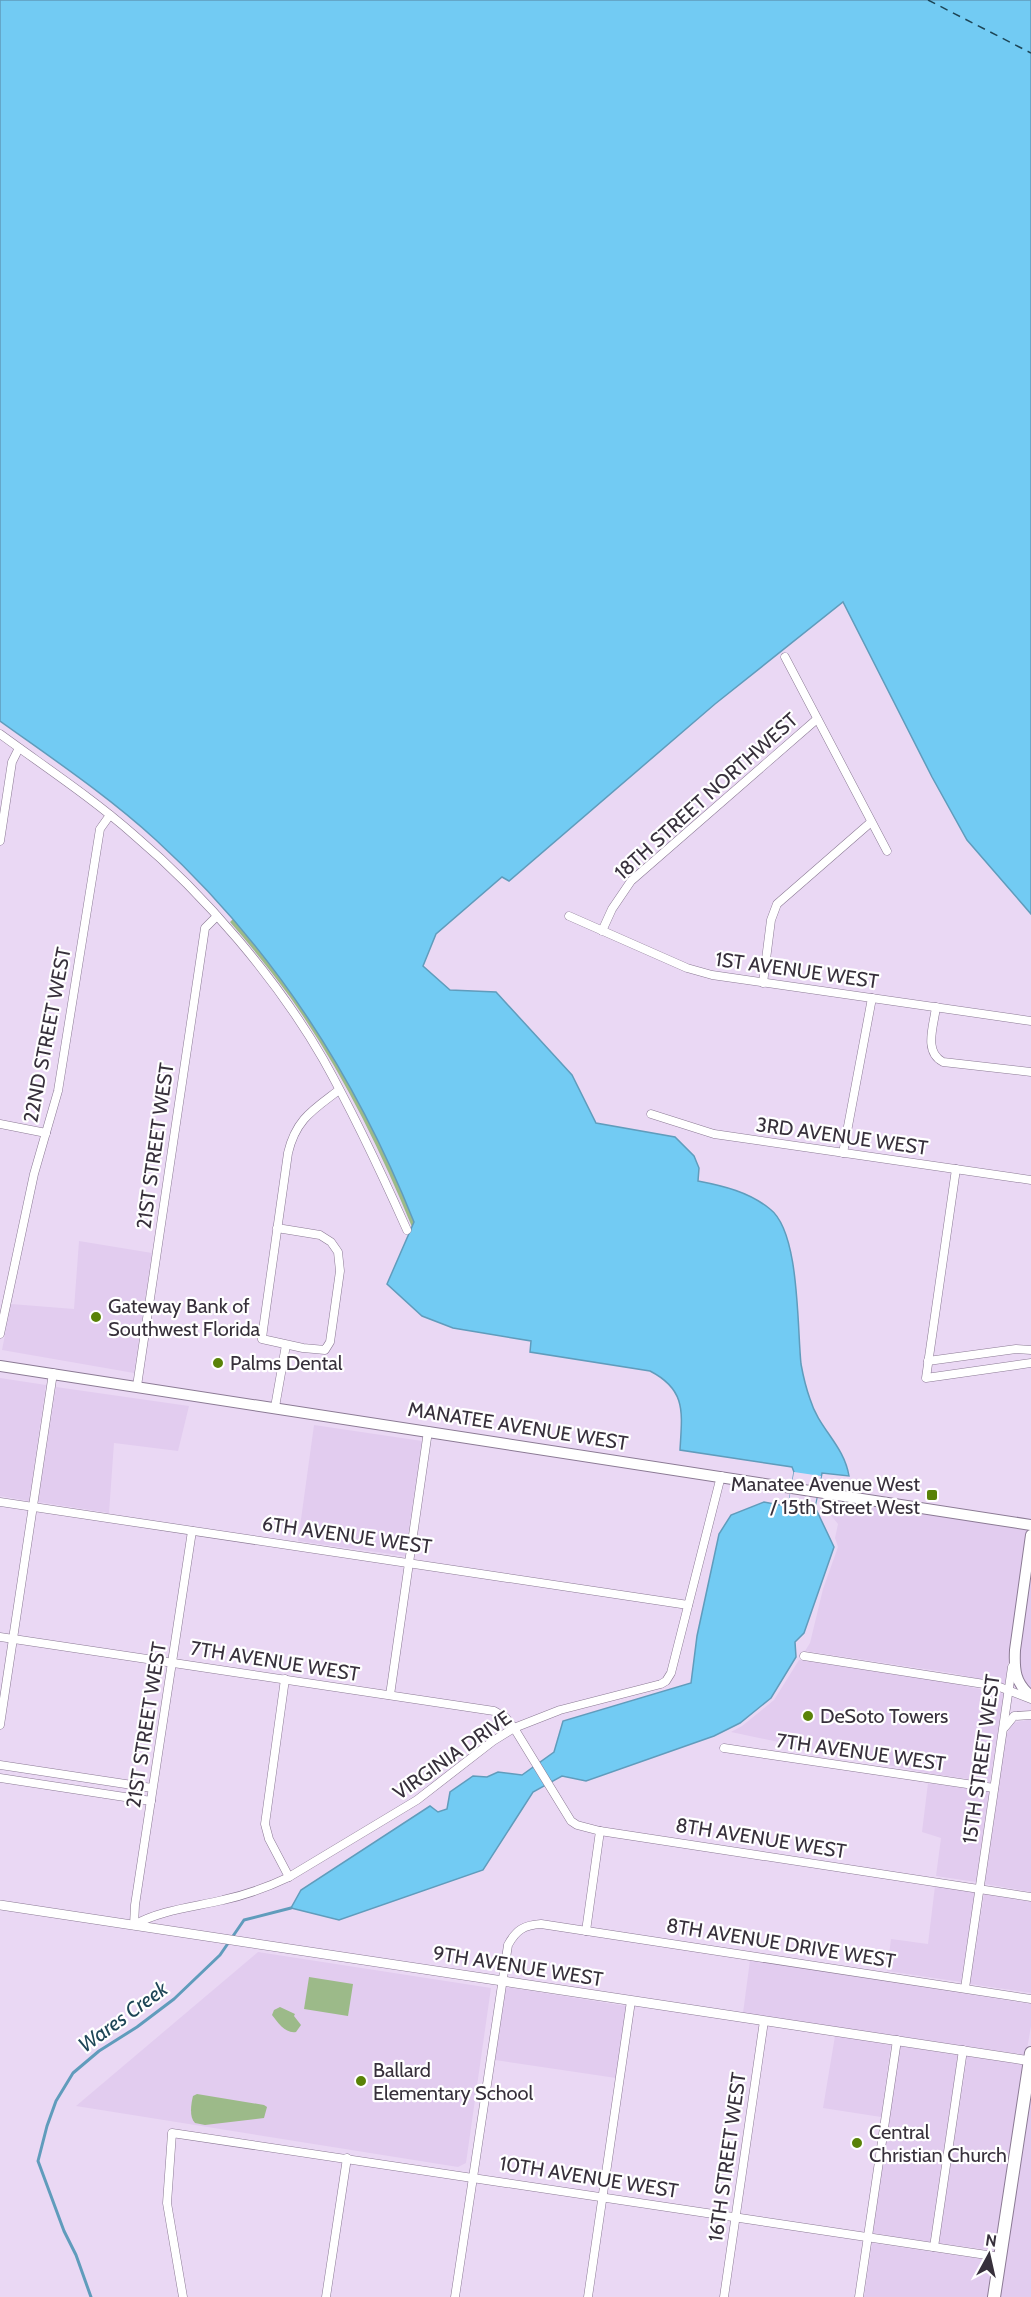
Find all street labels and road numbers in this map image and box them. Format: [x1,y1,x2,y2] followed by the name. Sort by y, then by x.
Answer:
[610,707,803,885] street label: 18TH STREET NORTHWEST
[18,945,76,1125] street label: 22ND STREET WEST
[714,947,880,993] street label: 1ST AVENUE WEST
[131,1061,179,1231] street label: 21ST STREET WEST
[755,1112,930,1160] street label: 3RD AVENUE WEST
[406,1397,630,1455] street label: MANATEE AVENUE WEST
[261,1511,434,1559] street label: 6TH AVENUE WEST
[189,1636,362,1686] street label: 7TH AVENUE WEST
[121,1640,171,1810] street label: 21ST STREET WEST
[957,1672,1005,1845] street label: 15TH STREET WEST
[388,1705,516,1805] street label: VIRGINIA DRIVE
[775,1728,948,1776] street label: 7TH AVENUE WEST
[674,1813,848,1863] street label: 8TH AVENUE WEST
[665,1913,898,1973] street label: 8TH AVENUE DRIVE WEST
[431,1941,605,1991] street label: 9TH AVENUE WEST
[703,2070,751,2243] street label: 16TH STREET WEST
[498,2151,680,2203] street label: 10TH AVENUE WEST

